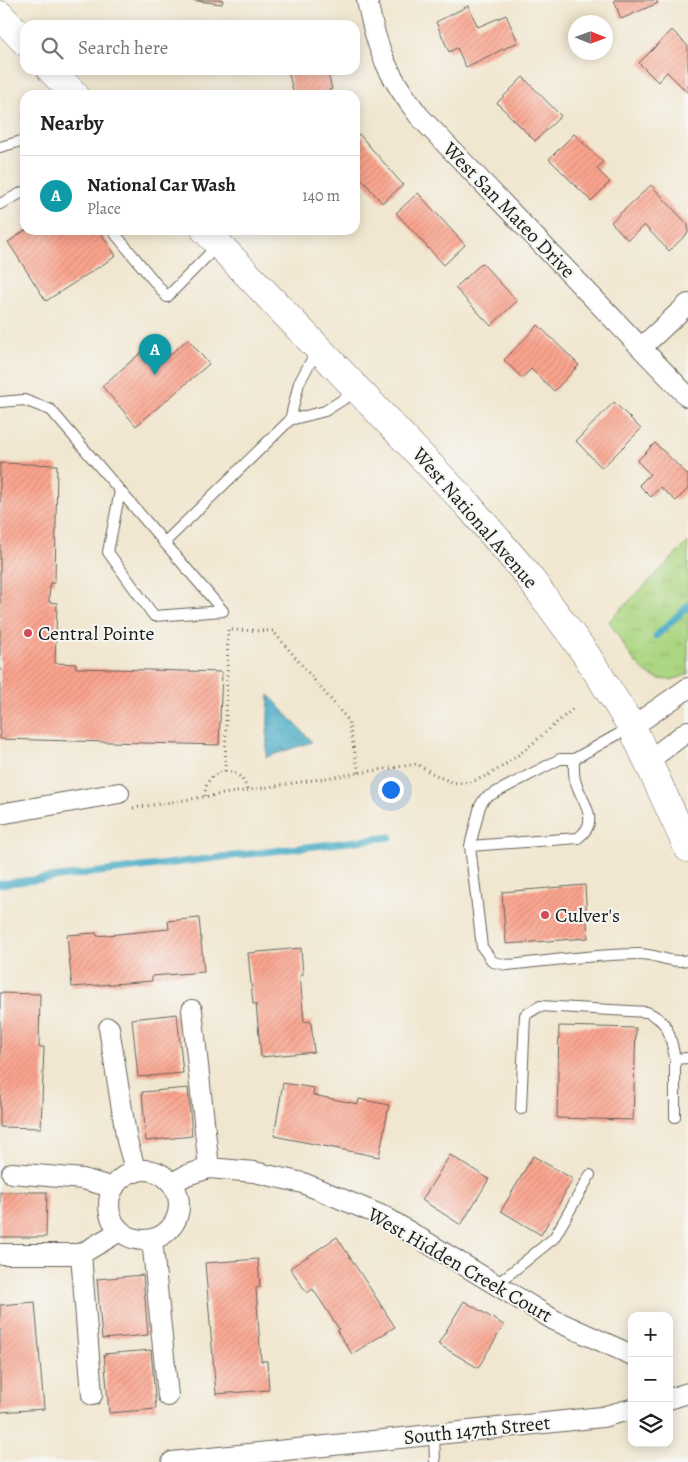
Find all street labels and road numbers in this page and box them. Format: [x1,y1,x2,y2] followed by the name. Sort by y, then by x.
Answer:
[436,135,581,284] street label: West San Mateo Drive
[405,441,544,594] street label: West National Avenue
[362,1201,558,1329] street label: West Hidden Creek Court
[403,1409,552,1451] street label: South 147th Street

